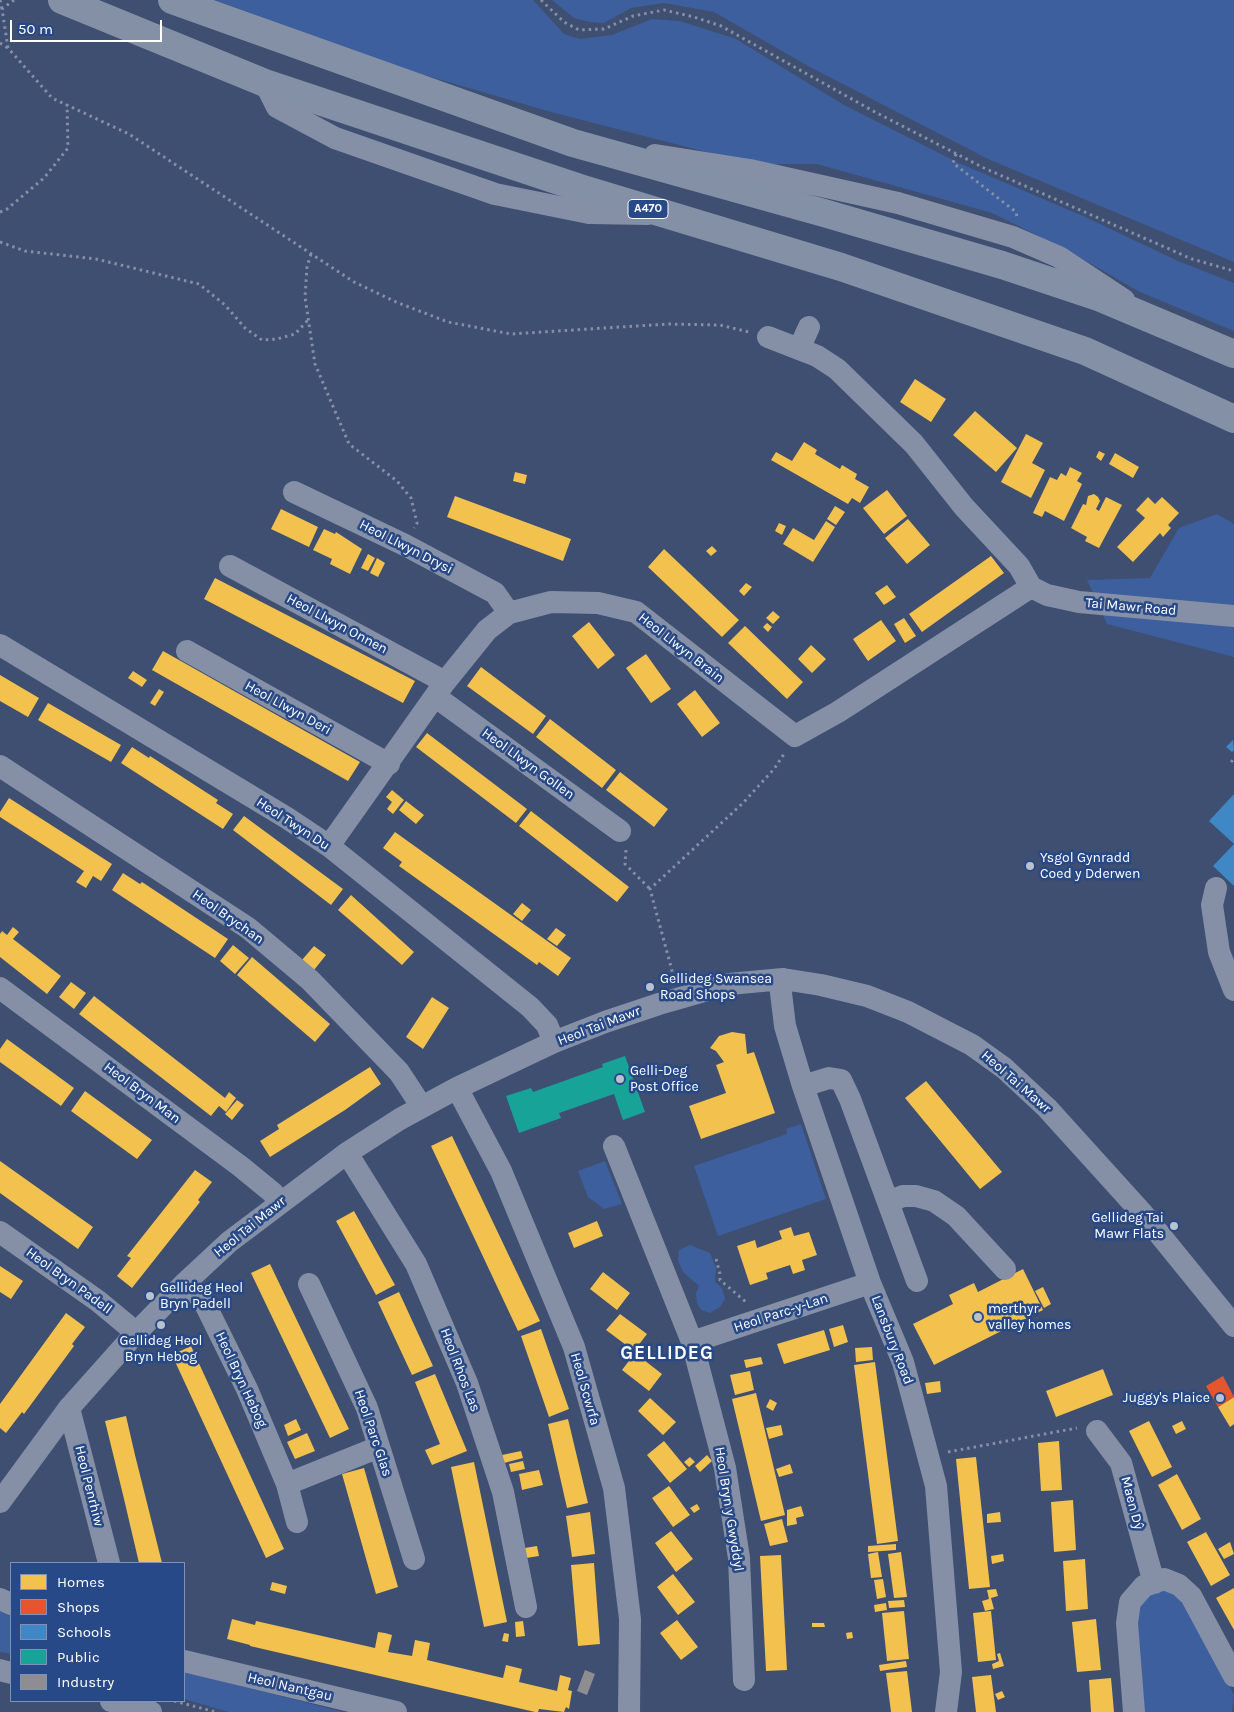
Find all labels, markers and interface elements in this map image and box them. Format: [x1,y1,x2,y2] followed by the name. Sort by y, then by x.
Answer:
[12,10,165,42] scale bar
[18,20,53,38] text: 50 m
[628,200,668,218] road number: A470
[356,516,456,578] street label: Heol Llwyn Drysi
[284,590,390,658] street label: Heol Llwyn Onnen
[1085,595,1177,619] street label: Tai Mawr Road
[635,609,727,687] street label: Heol Llwyn Brain
[242,677,334,739] street label: Heol Llwyn Deri
[478,725,578,803] street label: Heol Llwyn Gollen
[253,794,333,854] street label: Heol Twyn Du
[1040,850,1140,882] place label: Ysgol Gynradd Coed y Dderwen
[1024,860,1036,872] marker: Ysgol Gynradd Coed y Dderwen
[189,886,267,948] street label: Heol Brychan
[660,971,772,1004] place label: Gellideg Swansea Road Shops
[644,981,656,993] marker: Gellideg Swansea Road Shops
[555,1003,643,1049] street label: Heol Tai Mawr
[978,1047,1054,1117] street label: Heol Tai Mawr
[100,1059,184,1127] street label: Heol Bryn Man
[630,1063,699,1096] place label: Gelli-Deg Post Office
[614,1073,626,1085] marker: Gelli-Deg Post Office
[211,1193,289,1261] street label: Heol Tai Mawr
[1091,1210,1164,1242] place label: Gellideg Tai Mawr Flats
[1168,1220,1180,1232] marker: Gellideg Tai Mawr Flats
[23,1244,115,1318] street label: Heol Bryn Padell
[160,1280,243,1312] place label: Gellideg Heol Bryn Padell
[144,1290,156,1302] marker: Gellideg Heol Bryn Padell
[732,1290,830,1336] street label: Heol Parc-y-Lan
[867,1293,917,1387] street label: Lansbury Road
[988,1301,1071,1334] place label: merthyr valley homes
[972,1311,984,1323] marker: merthyr valley homes
[155,1319,167,1331] marker: Gellideg Heol Bryn Hebog
[436,1326,484,1414] street label: Heol Rhos Las
[211,1329,271,1431] street label: Heol Bryn Hebog
[119,1333,203,1365] place label: Gellideg Heol Bryn Hebog
[619,1343,715,1365] district label: GELLIDEG
[567,1351,603,1427] street label: Heol Scwrfa
[350,1387,396,1479] street label: Heol Parc Glas
[1123,1390,1210,1406] place label: Juggy's Plaice
[1214,1392,1226,1404] marker: Juggy's Plaice
[71,1444,107,1528] street label: Heol Penrhiw
[711,1445,747,1573] street label: Heol Bryn y Gwyddyl
[1117,1475,1147,1531] street label: Maen Dŷ
[10,1562,185,1702] legend
[57,1573,105,1591] text: Homes
[57,1598,100,1616] text: Shops
[57,1623,111,1641] text: Schools
[57,1648,100,1666] text: Public
[246,1669,334,1705] street label: Heol Nantgau
[57,1673,114,1691] text: Industry

